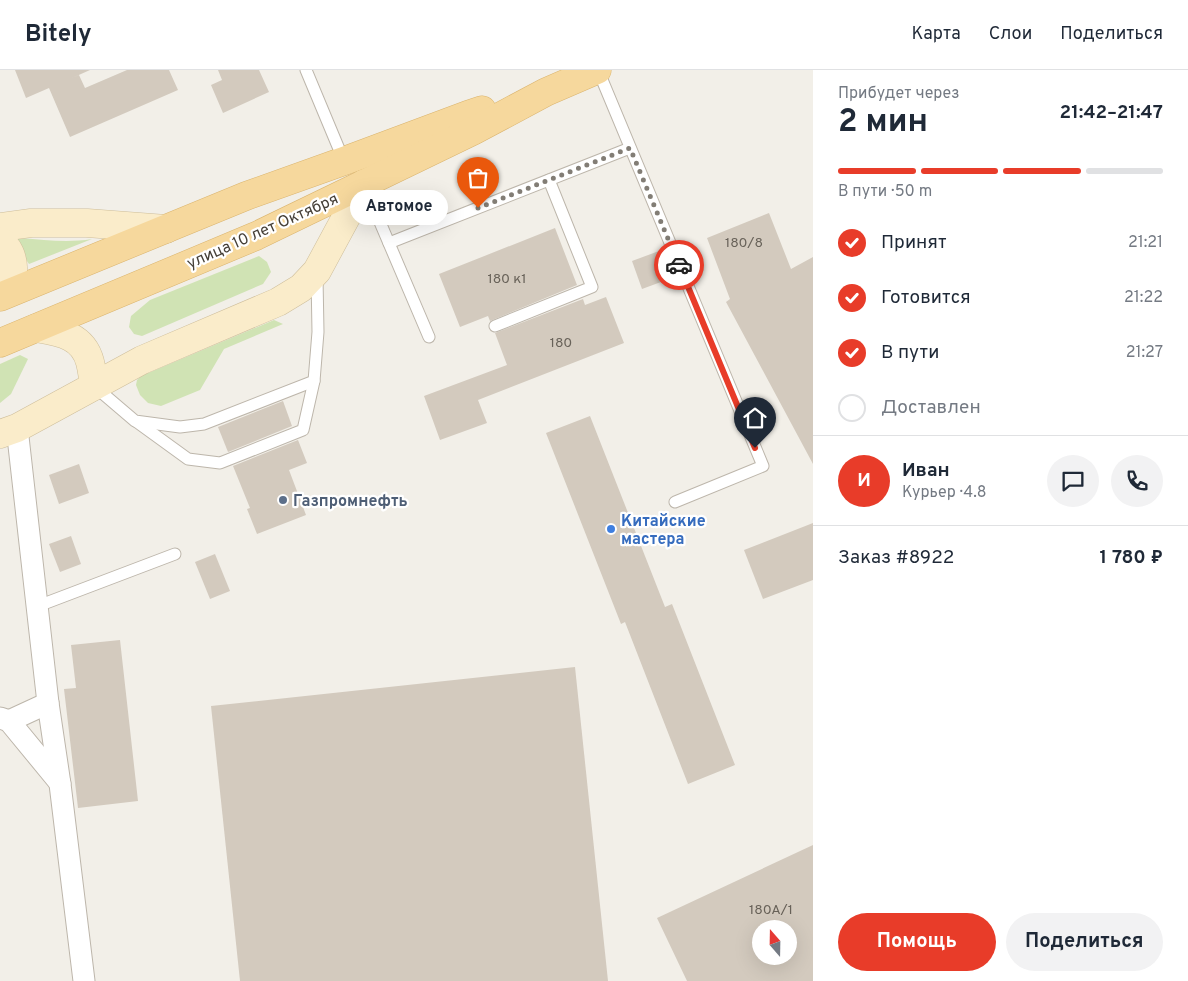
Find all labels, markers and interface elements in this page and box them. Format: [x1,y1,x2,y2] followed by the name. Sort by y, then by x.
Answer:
[25,20,92,50] text: Bitely
[911,23,961,46] text: Карта
[989,23,1032,46] text: Слои
[1060,23,1163,46] text: Поделиться
[838,84,960,104] text: Прибудет через
[1060,101,1163,125] text: 21:42–21:47
[838,103,928,143] text: 2 мин
[457,157,499,208] pin
[464,164,492,192] icon: bag
[838,182,932,202] text: В пути · 50 m
[184,189,342,274] street label: улица 10 лет Октября
[350,190,448,226] callout: Автомое
[366,197,432,217] text: Автомое
[838,229,866,257] icon: check
[881,231,947,255] text: Принят
[1128,233,1163,253] text: 21:21
[725,235,763,252] house number: 180/8
[654,240,704,290] courier
[665,251,693,279] icon: car
[487,271,527,288] house number: 180 к1
[838,284,866,312] icon: check
[881,286,971,310] text: Готовится
[1124,288,1163,308] text: 21:22
[550,335,572,352] house number: 180
[838,339,866,367] icon: check
[881,341,939,365] text: В пути
[1126,343,1163,363] text: 21:27
[881,396,981,420] text: Доставлен
[734,397,776,448] pin
[741,404,769,432] icon: home
[1047,455,1099,507] button: chat
[1111,455,1163,507] button: phone
[902,459,950,483] text: Иван
[857,469,871,493] text: И
[902,483,987,503] text: Курьер · 4.8
[293,492,408,512] place label: Газпромнефть
[277,494,289,506] marker: Газпромнефть
[621,512,706,550] place label: Китайские мастера
[605,523,617,535] marker: Китайские мастера
[838,546,954,570] text: Заказ #8922
[1100,546,1163,570] text: 1 780 ₽
[749,902,793,919] house number: 180А/1
[838,913,996,971] button: Помощь
[1006,913,1163,971] button: Поделиться
[752,920,798,965] north arrow
[752,920,797,965] map controls

